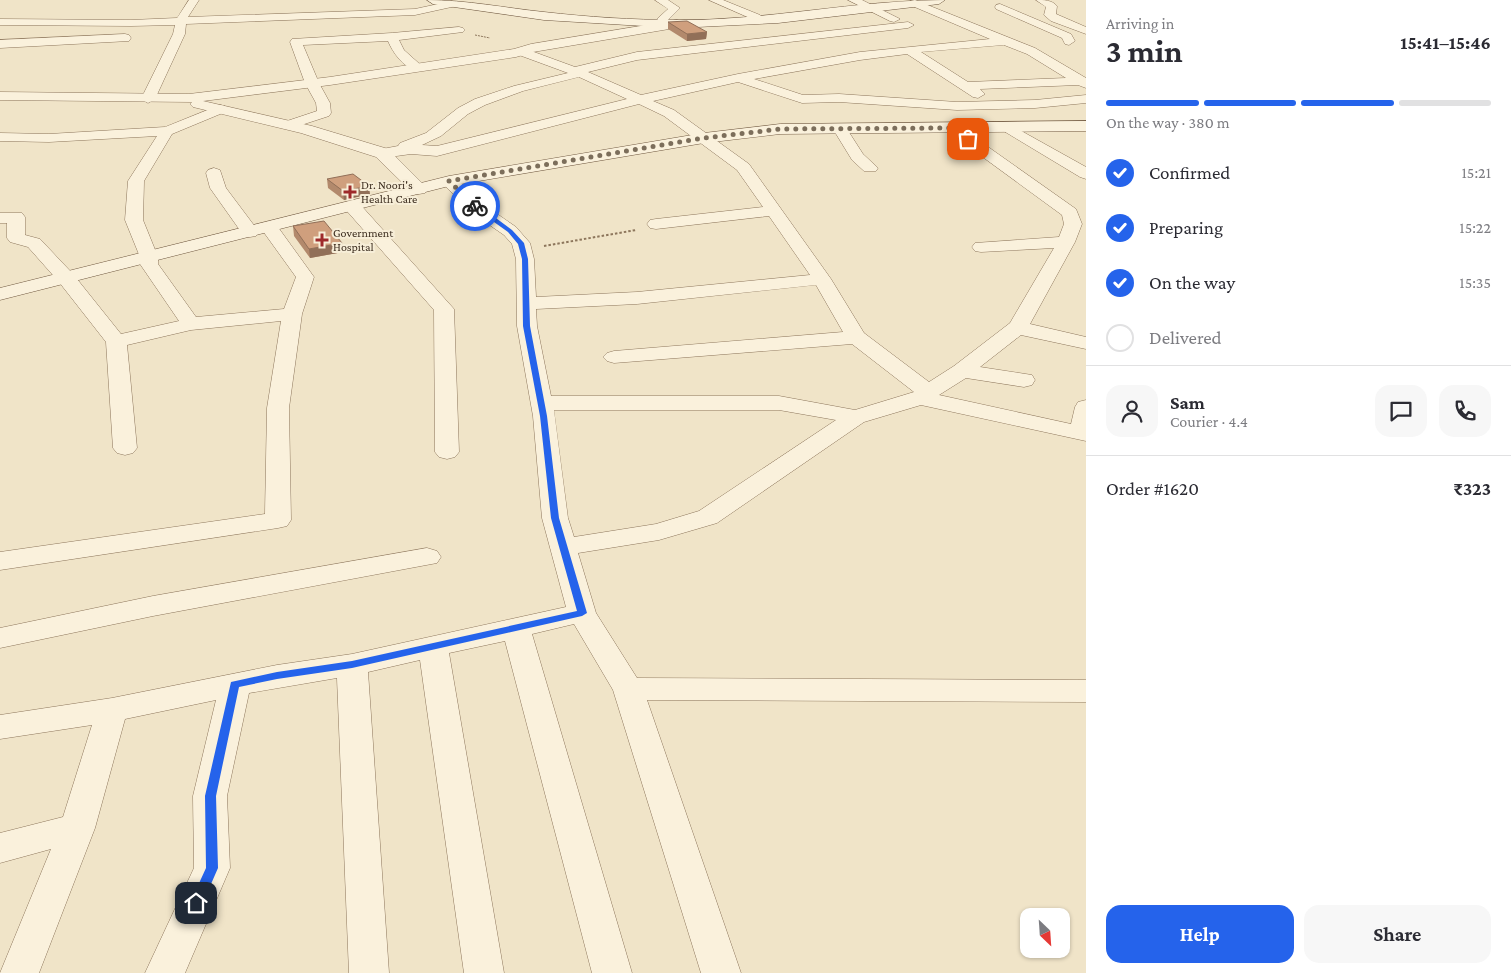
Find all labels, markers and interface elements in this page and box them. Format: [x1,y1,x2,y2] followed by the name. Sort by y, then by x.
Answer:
[1106,15,1174,32] text: Arriving in
[1400,32,1491,53] text: 15:41–15:46
[1106,33,1183,69] text: 3 min
[1106,114,1230,131] text: On the way · 380 m
[947,118,989,160] pin
[954,125,982,153] icon: bag
[1106,159,1134,187] icon: check
[1149,162,1230,183] text: Confirmed
[1462,164,1491,181] text: 15:21
[361,178,417,206] place label: Dr. Noori's Health Care
[450,181,500,231] courier
[343,185,357,199] marker: Dr. Noori's Health Care
[461,192,489,220] icon: bike
[1106,214,1134,242] icon: check
[1149,217,1223,238] text: Preparing
[1459,219,1491,236] text: 15:22
[333,226,394,254] place label: Government Hospital
[315,233,329,247] marker: Government Hospital
[1106,269,1134,297] icon: check
[1149,272,1235,293] text: On the way
[1459,274,1491,291] text: 15:35
[1149,327,1222,348] text: Delivered
[1106,385,1158,437] button: person
[1375,385,1427,437] button: chat
[1439,385,1491,437] button: phone
[1170,392,1205,413] text: Sam
[1170,413,1248,430] text: Courier · 4.4
[1106,478,1199,499] text: Order #1620
[1453,478,1491,499] text: ₹323
[175,882,217,924] pin
[182,889,210,917] icon: home
[1106,905,1294,963] button: Help
[1304,905,1491,963] button: Share
[1020,908,1070,958] north arrow
[1020,908,1070,958] map controls

